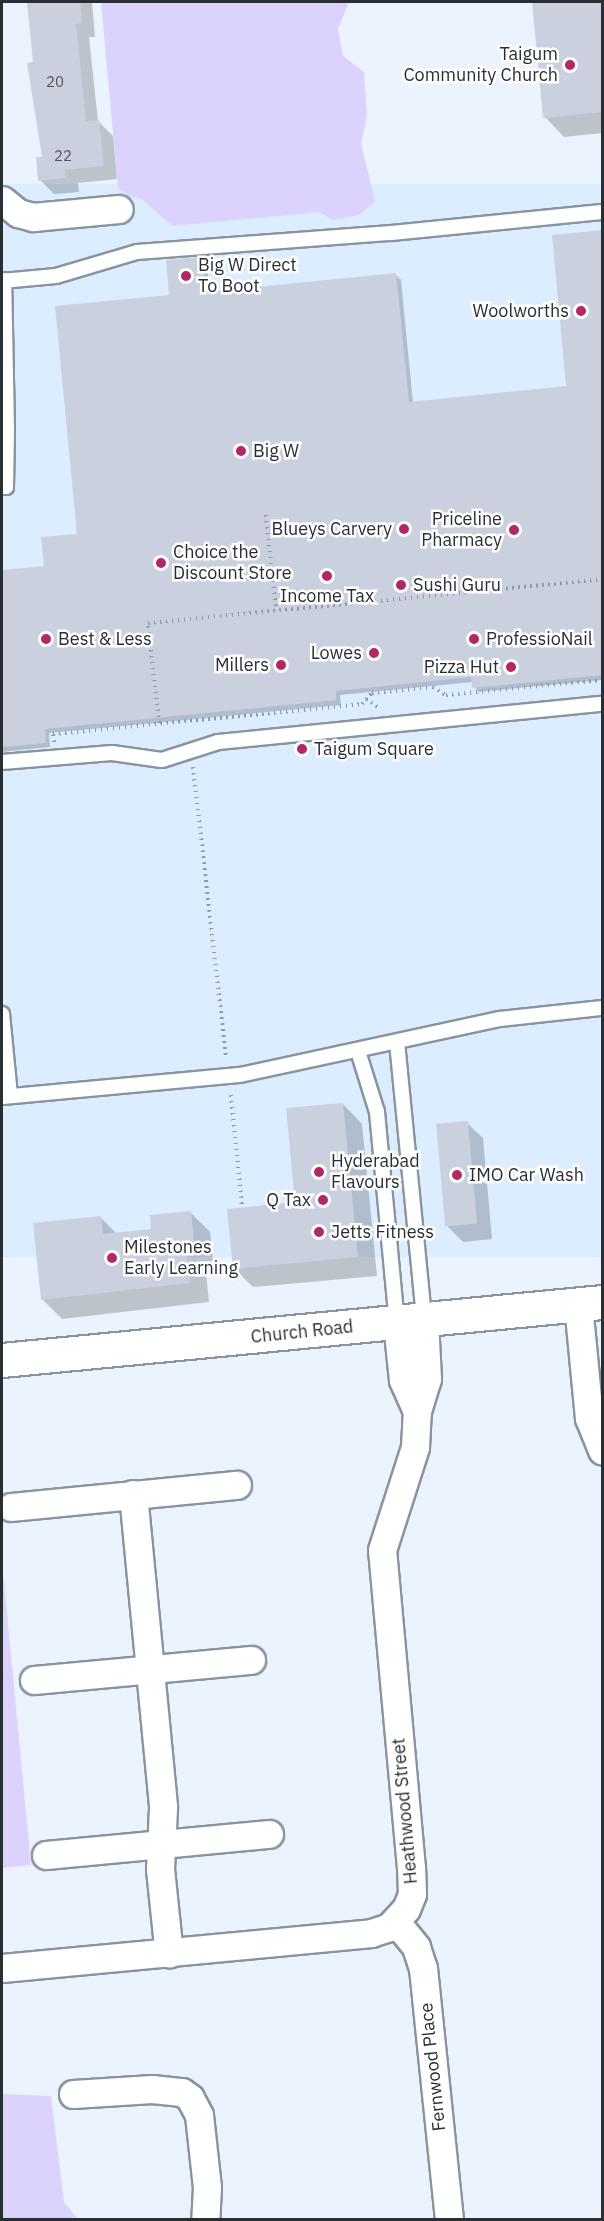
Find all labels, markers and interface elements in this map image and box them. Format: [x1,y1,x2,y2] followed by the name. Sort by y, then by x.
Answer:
[403,44,558,86] place label: Taigum Community Church
[563,58,577,72] marker: Taigum Community Church
[46,73,64,91] house number: 20
[54,147,72,165] house number: 22
[198,255,297,298] place label: Big W Direct To Boot
[179,269,193,283] marker: Big W Direct To Boot
[472,300,569,322] place label: Woolworths
[574,304,588,318] marker: Woolworths
[253,440,299,462] place label: Big W
[234,444,248,458] marker: Big W
[421,509,502,552] place label: Priceline Pharmacy
[271,518,392,540] place label: Blueys Carvery
[397,522,411,536] marker: Blueys Carvery
[507,523,521,537] marker: Priceline Pharmacy
[173,542,292,584] place label: Choice the Discount Store
[154,556,168,570] marker: Choice the Discount Store
[320,569,334,583] marker: Income Tax
[413,574,501,596] place label: Sushi Guru
[394,578,408,592] marker: Sushi Guru
[280,585,374,607] place label: Income Tax
[58,628,152,650] place label: Best & Less
[486,628,593,650] place label: ProfessioNail
[39,632,53,646] marker: Best & Less
[467,632,481,646] marker: ProfessioNail
[311,642,362,664] place label: Lowes
[367,646,381,660] marker: Lowes
[215,654,269,676] place label: Millers
[424,656,499,678] place label: Pizza Hut
[274,658,288,672] marker: Millers
[504,660,518,674] marker: Pizza Hut
[314,738,434,760] place label: Taigum Square
[295,742,309,756] marker: Taigum Square
[331,1151,420,1194] place label: Hyderabad Flavours
[469,1164,584,1186] place label: IMO Car Wash
[312,1165,326,1179] marker: Hyderabad Flavours
[450,1168,464,1182] marker: IMO Car Wash
[266,1189,311,1211] place label: Q Tax
[316,1193,330,1207] marker: Q Tax
[331,1221,434,1243] place label: Jetts Fitness
[312,1225,326,1239] marker: Jetts Fitness
[124,1237,238,1280] place label: Milestones Early Learning
[105,1251,119,1265] marker: Milestones Early Learning
[250,1316,354,1348] street label: Church Road
[388,1737,422,1885] street label: Heathwood Street
[416,2002,450,2132] street label: Fernwood Place

